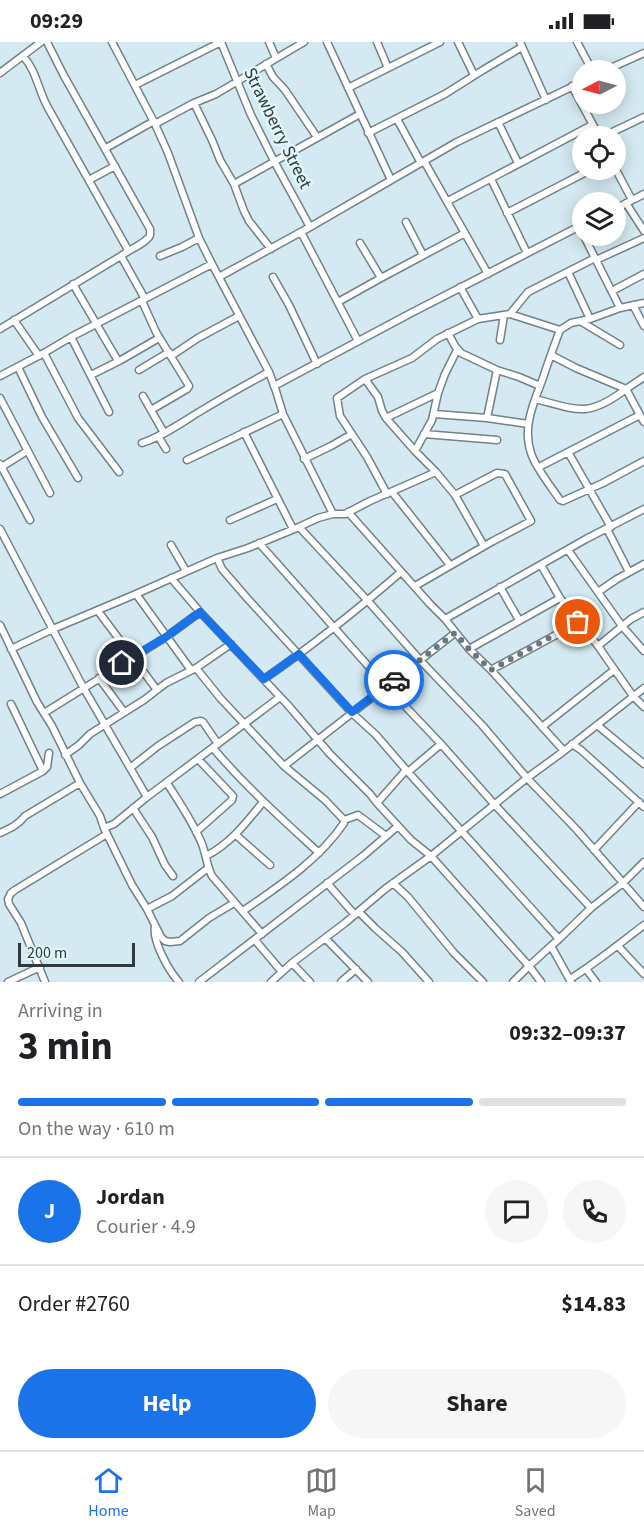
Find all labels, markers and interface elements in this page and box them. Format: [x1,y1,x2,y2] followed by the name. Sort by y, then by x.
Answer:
[30,5,83,37] text: 09:29
[572,60,626,114] north arrow
[572,60,626,246] map controls
[237,63,318,193] street label: Strawberry Street
[572,126,626,180] button: locate
[572,192,626,246] button: layers
[552,596,603,647] pin
[561,605,594,638] icon: bag
[96,637,147,688] pin
[105,646,138,679] icon: home
[364,650,424,710] courier
[378,664,411,697] icon: car
[18,940,135,968] scale bar
[27,942,67,964] text: 200 m
[18,997,103,1025] text: Arriving in
[509,1017,626,1049] text: 09:32–09:37
[18,1019,113,1075] text: 3 min
[18,1115,175,1143] text: On the way · 610 m
[485,1180,548,1243] button: chat
[563,1180,626,1243] button: phone
[96,1181,165,1213] text: Jordan
[44,1195,55,1227] text: J
[96,1213,196,1241] text: Courier · 4.9
[18,1288,130,1320] text: Order #2760
[561,1288,626,1320] text: $14.83
[18,1369,316,1438] button: Help
[328,1369,626,1438] button: Share
[88,1464,129,1522] tab: Home
[305,1464,338,1522] tab: Map
[515,1464,556,1522] tab: Saved

